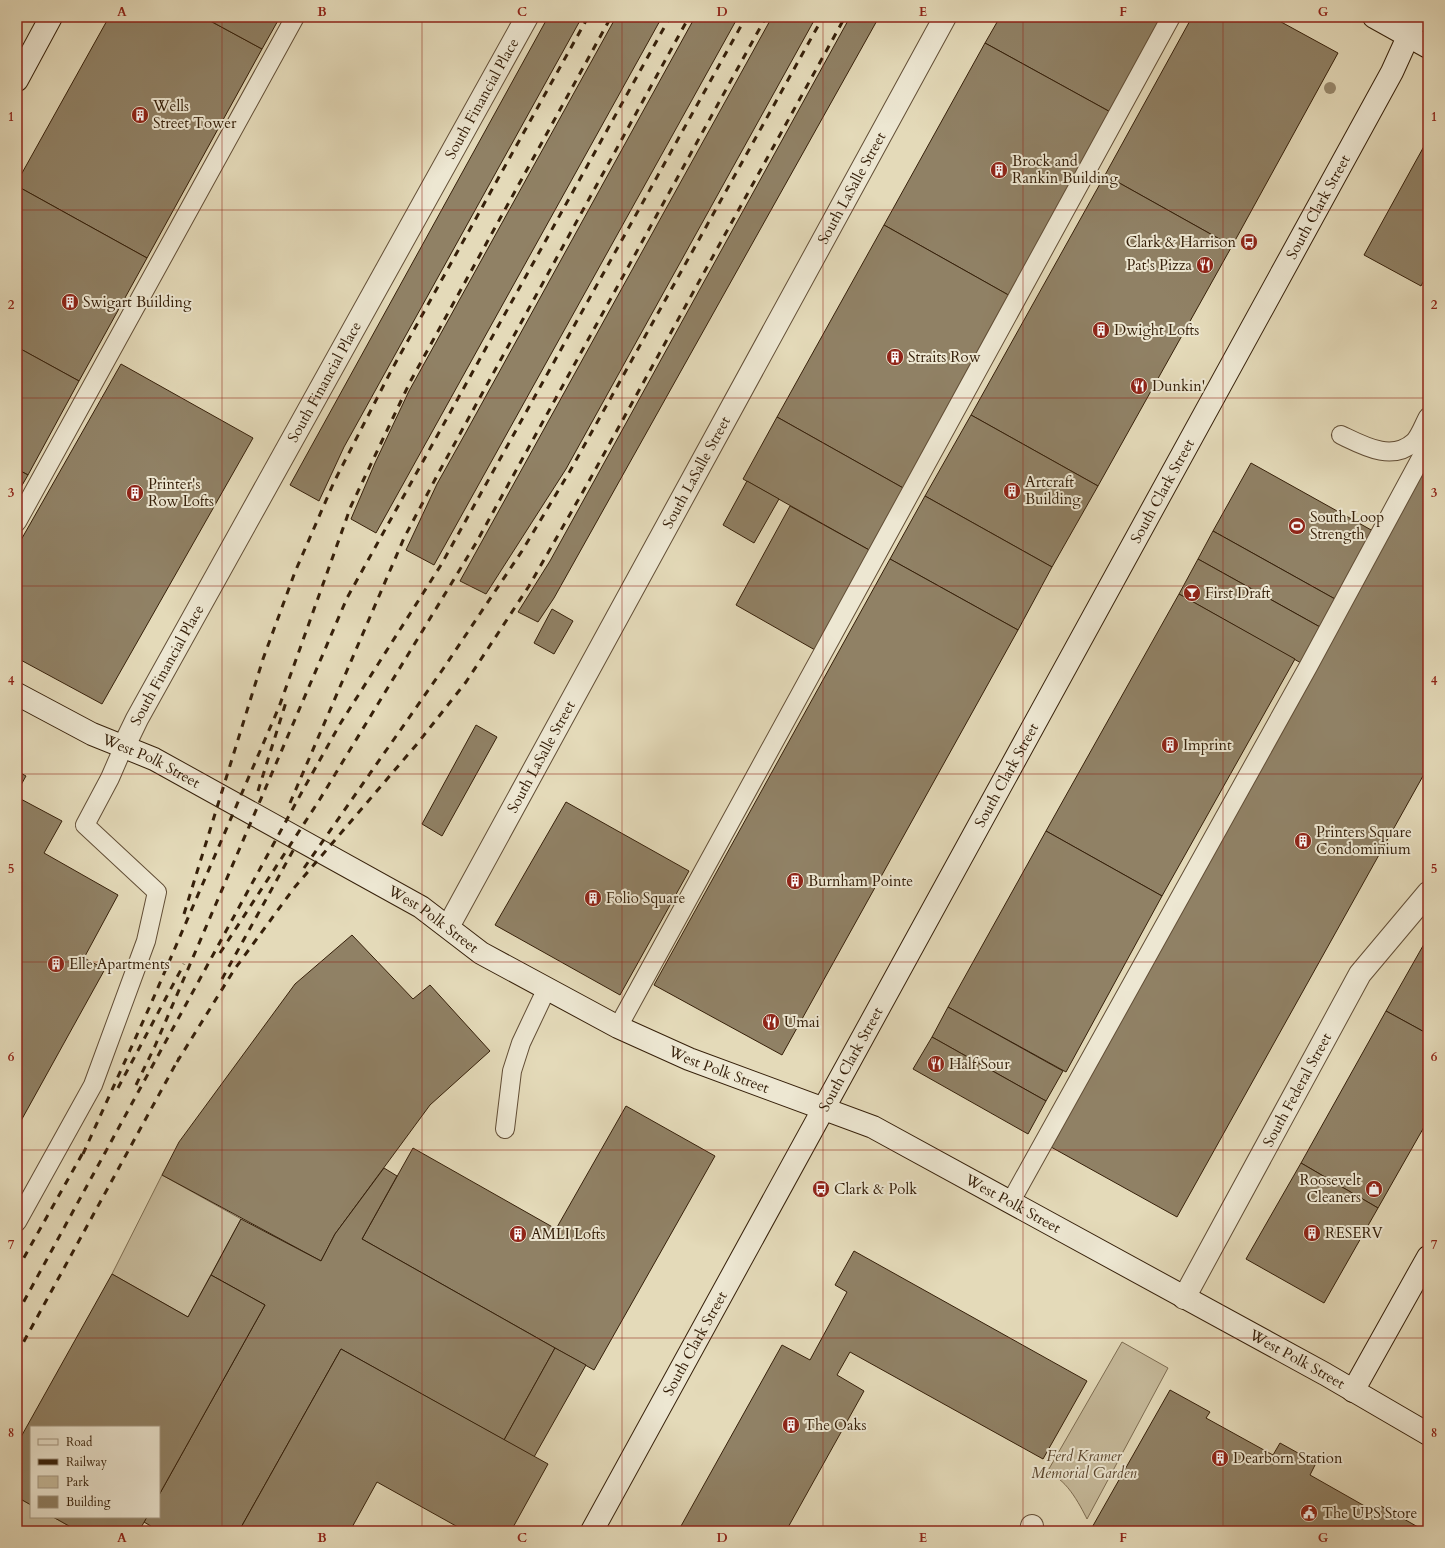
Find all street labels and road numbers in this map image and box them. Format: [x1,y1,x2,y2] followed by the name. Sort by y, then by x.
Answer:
[440,34,523,163] street label: South Financial Place
[813,128,890,248] street label: South LaSalle Street
[1281,151,1355,263] street label: South Clark Street
[283,318,366,446] street label: South Financial Place
[658,412,735,532] street label: South LaSalle Street
[1125,435,1199,547] street label: South Clark Street
[125,601,209,729] street label: South Financial Place
[502,697,580,816] street label: South LaSalle Street
[970,719,1043,831] street label: South Clark Street
[98,729,204,793] street label: West Polk Street
[384,880,483,958] street label: West Polk Street
[814,1003,888,1115] street label: South Clark Street
[1258,1029,1336,1150] street label: South Federal Street
[664,1041,772,1098] street label: West Polk Street
[961,1169,1065,1238] street label: West Polk Street
[658,1287,732,1399] street label: South Clark Street
[1245,1324,1349,1394] street label: West Polk Street

